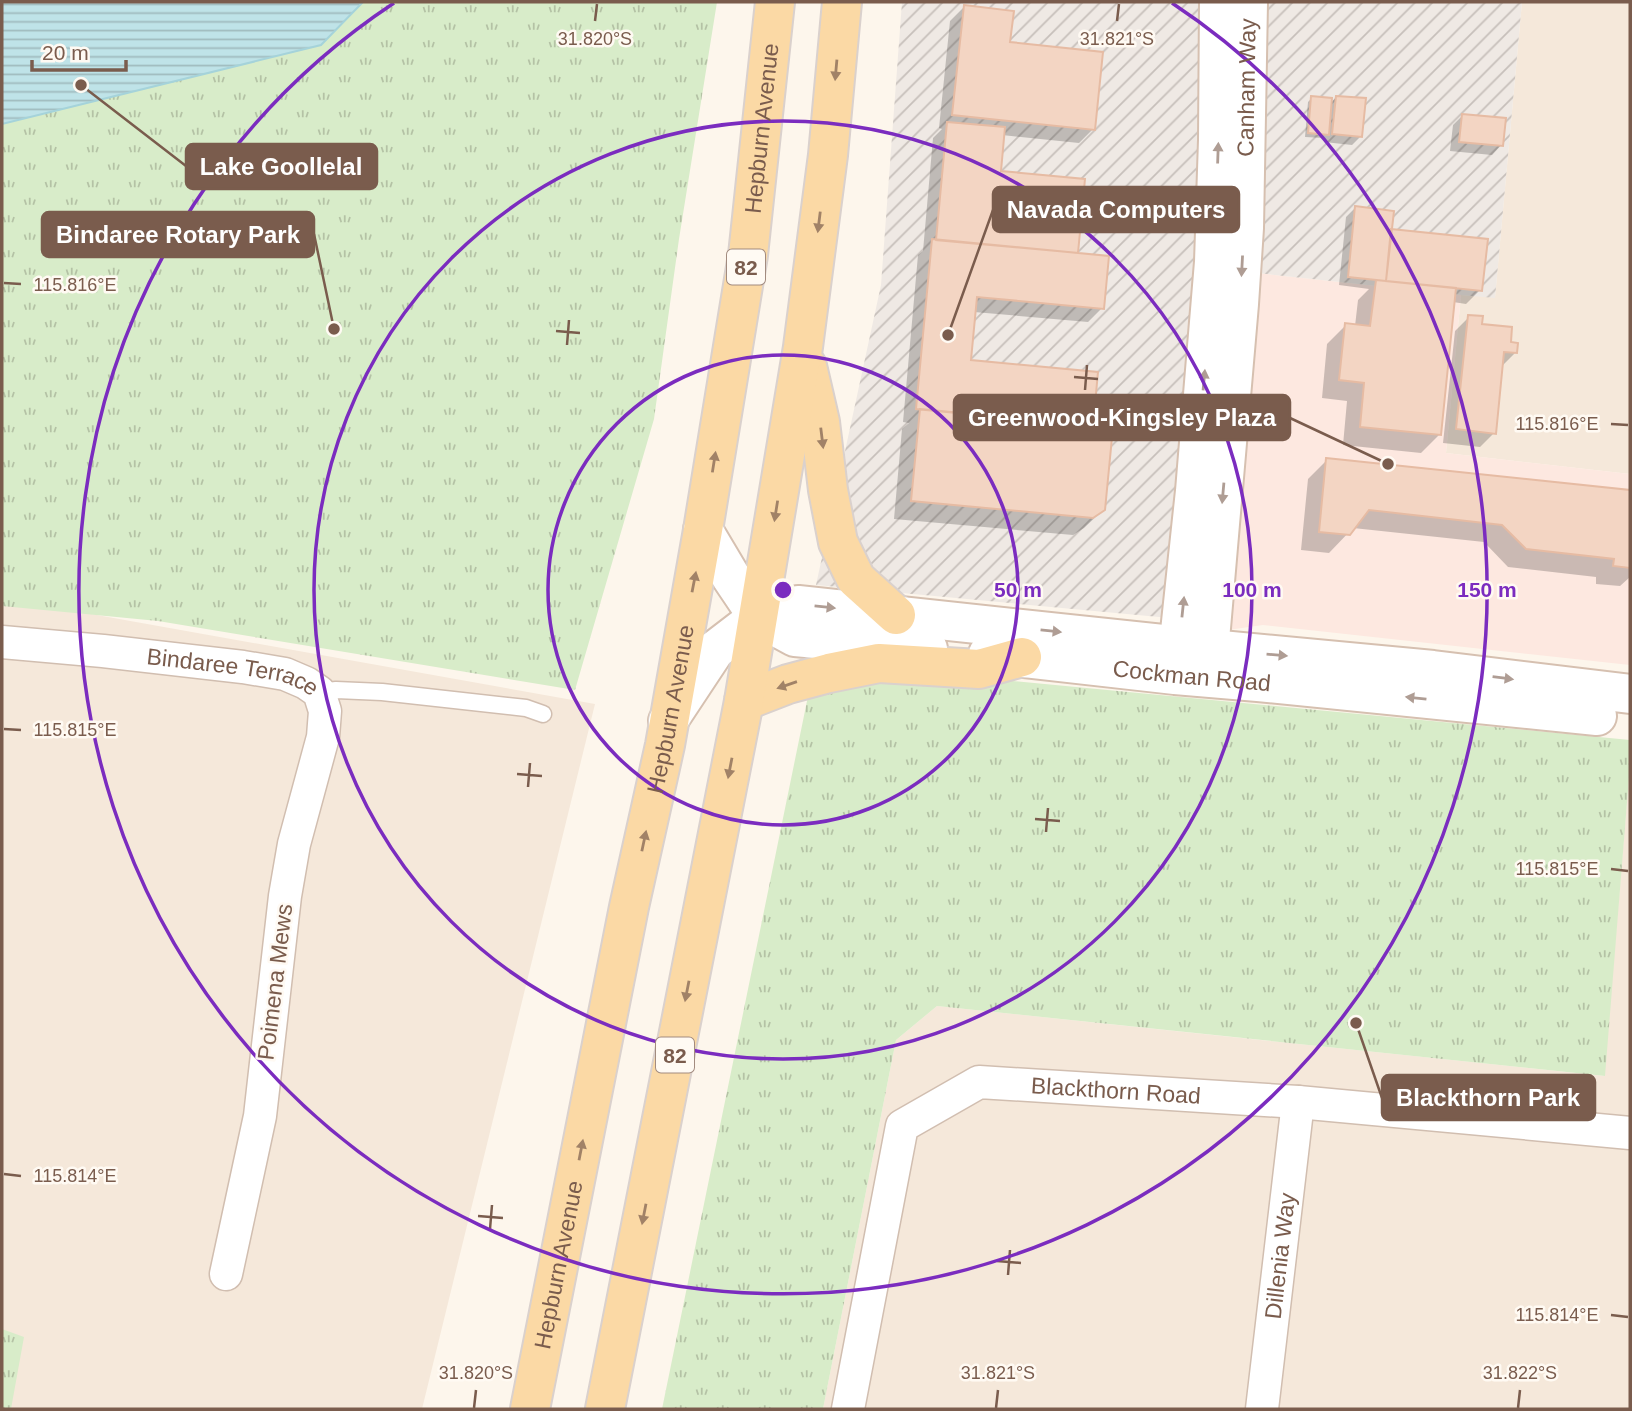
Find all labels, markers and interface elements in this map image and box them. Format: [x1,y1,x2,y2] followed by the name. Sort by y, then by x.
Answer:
[1232,18,1261,157] street label: Canham Way
[32,28,126,72] scale bar
[558,29,632,49] text: 31.820°S
[1080,29,1154,49] text: 31.821°S
[42,41,89,64] text: 20 m
[740,42,784,215] street label: Hepburn Avenue
[830,59,841,81] one-way arrow
[1212,142,1223,164] one-way arrow
[186,144,377,189] callout: Lake Goollelal
[200,153,362,180] text: Lake Goollelal
[993,187,1239,232] callout: Navada Computers
[1007,196,1225,223] text: Navada Computers
[814,211,825,233] one-way arrow
[42,212,314,257] callout: Bindaree Rotary Park
[56,221,301,248] text: Bindaree Rotary Park
[727,250,765,284] road number: 82
[1236,255,1247,277] one-way arrow
[34,275,116,295] text: 115.816°E
[1199,369,1210,391] one-way arrow
[954,395,1290,440] callout: Greenwood-Kingsley Plaza
[968,404,1277,431] text: Greenwood-Kingsley Plaza
[1516,414,1598,434] text: 115.816°E
[816,427,827,449] one-way arrow
[709,451,720,473] one-way arrow
[1217,482,1228,504] one-way arrow
[770,500,781,522] one-way arrow
[688,571,699,593] one-way arrow
[771,578,795,602] centre of rings
[994,578,1042,601] text: 50 m
[1222,578,1282,601] text: 100 m
[1457,578,1517,601] text: 150 m
[1177,596,1188,618] one-way arrow
[814,602,836,613] one-way arrow
[642,623,699,796] street label: Hepburn Avenue
[1040,626,1062,637] one-way arrow
[145,643,324,701] street label: Bindaree Terrace
[1266,650,1288,661] one-way arrow
[1111,655,1272,696] street label: Cockman Road
[1492,673,1514,684] one-way arrow
[776,680,797,691] one-way arrow
[1405,692,1427,703] one-way arrow
[34,720,116,740] text: 115.815°E
[725,757,736,779] one-way arrow
[638,830,649,852] one-way arrow
[1516,859,1598,879] text: 115.815°E
[253,902,297,1062] street label: Poimena Mews
[681,980,692,1002] one-way arrow
[656,1038,694,1072] road number: 82
[1030,1072,1202,1109] street label: Blackthorn Road
[1382,1075,1595,1120] callout: Blackthorn Park
[1396,1084,1581,1111] text: Blackthorn Park
[576,1139,587,1161] one-way arrow
[34,1166,116,1186] text: 115.814°E
[529,1178,588,1351] street label: Hepburn Avenue
[1260,1191,1300,1321] street label: Dillenia Way
[638,1203,649,1225] one-way arrow
[1516,1305,1598,1325] text: 115.814°E
[439,1363,513,1383] text: 31.820°S
[961,1363,1035,1383] text: 31.821°S
[1483,1363,1557,1383] text: 31.822°S

